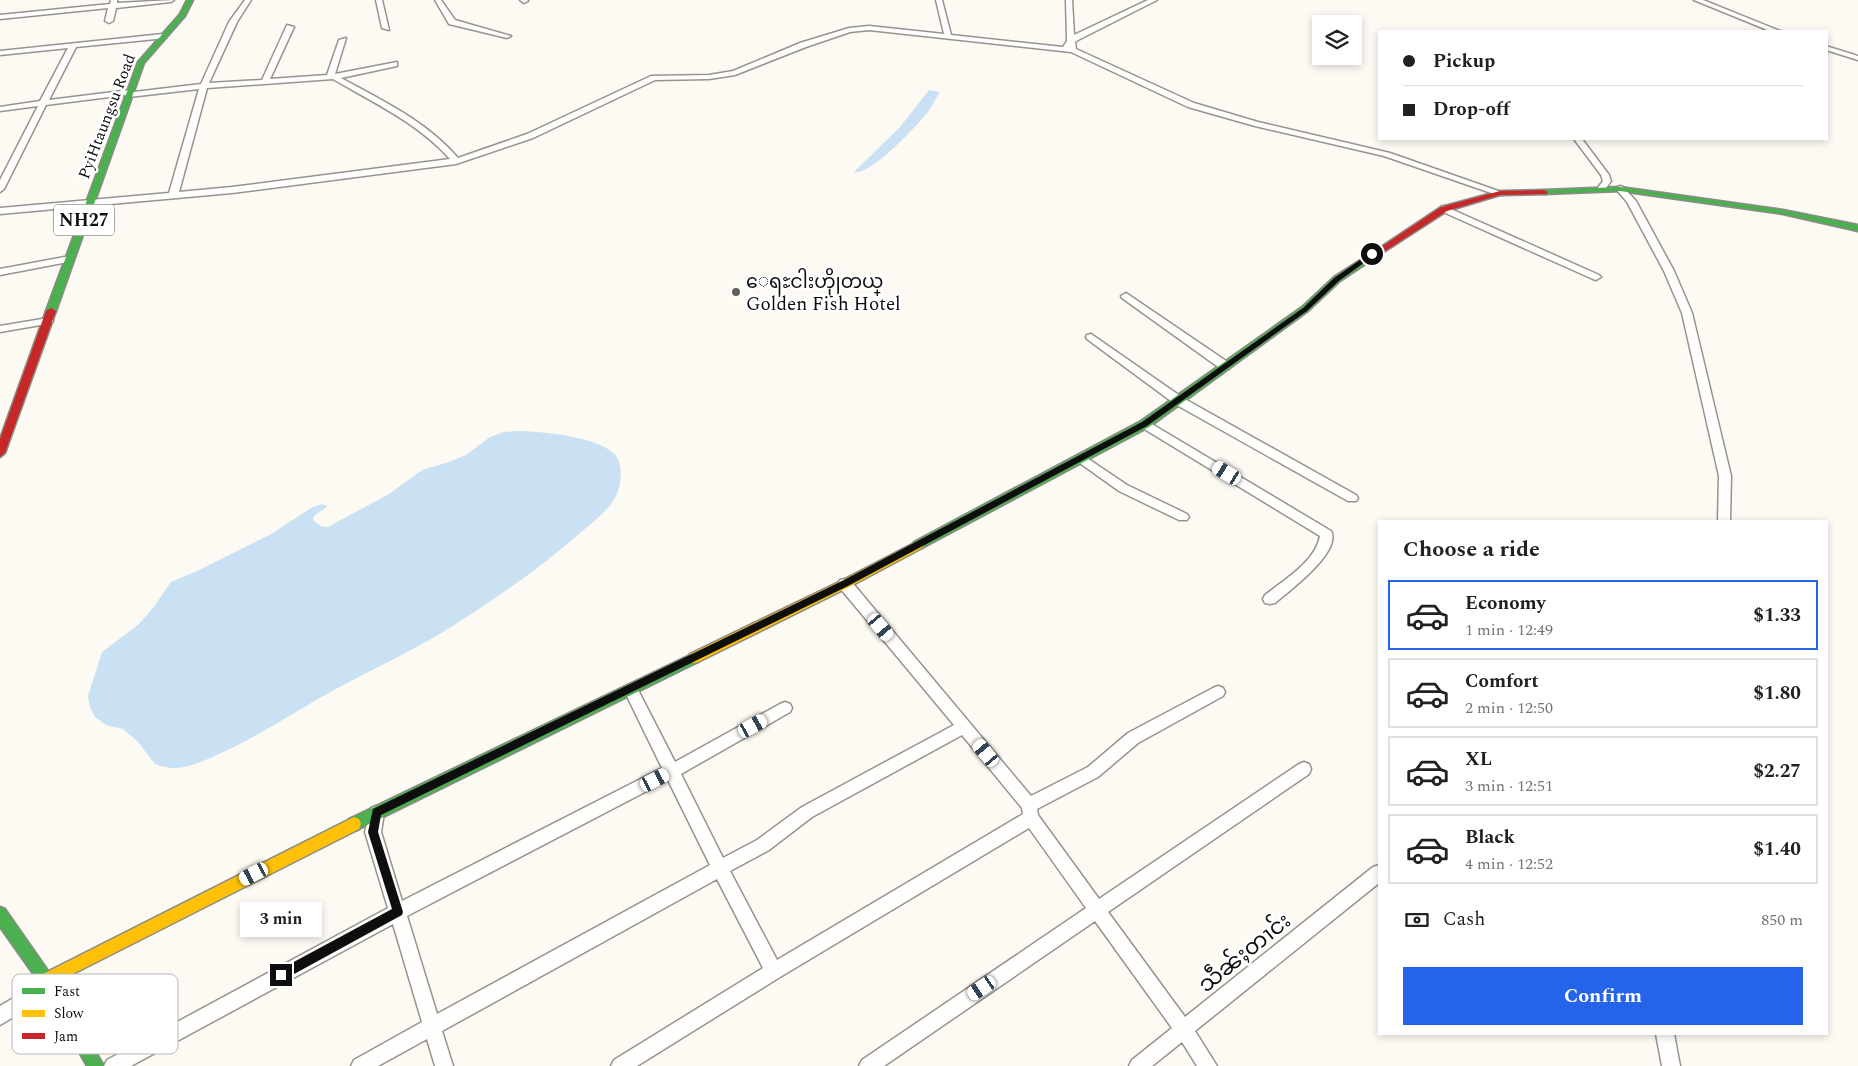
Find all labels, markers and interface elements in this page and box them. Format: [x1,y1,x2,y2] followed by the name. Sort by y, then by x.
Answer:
[1312,15,1362,65] map controls
[1312,15,1362,65] button: layers
[1433,47,1495,76] text: Pickup
[72,50,142,182] street label: PyiHtaungsu Road
[1433,95,1510,124] text: Drop-off
[54,204,114,236] road number: NH27
[1361,243,1383,265] route start
[746,267,901,319] place label: ေရႊငါးဟိုုတယ္ Golden Fish Hotel
[730,286,742,298] marker: ေရႊငါးဟိုုတယ္ Golden Fish Hotel
[1210,459,1243,487] car
[1403,533,1540,566] text: Choose a ride
[1465,589,1546,618] text: Economy
[1405,593,1450,638] icon: car
[1753,601,1801,630] text: $1.33
[865,611,896,643] car
[1465,618,1553,642] text: 1 min · 12:49
[1465,667,1539,696] text: Comfort
[1405,671,1450,716] icon: car
[1753,679,1801,708] text: $1.80
[1465,696,1553,720] text: 2 min · 12:50
[736,712,769,740] car
[970,737,1001,769] car
[1465,745,1492,774] text: XL
[1405,749,1450,794] icon: car
[1753,757,1801,786] text: $2.27
[638,767,671,793] car
[1465,774,1553,798] text: 3 min · 12:51
[1465,823,1515,852] text: Black
[1405,827,1450,872] icon: car
[1753,835,1801,864] text: $1.40
[1465,852,1553,876] text: 4 min · 12:52
[237,861,270,887] car
[240,902,322,938] callout: 3 min
[1191,905,1299,1001] street label: သဵၼ်ႈတၢင်း
[1443,905,1485,934] text: Cash
[1403,906,1431,934] icon: cash
[260,907,302,931] text: 3 min
[1761,908,1803,932] text: 850 m
[270,964,292,986] route end
[1403,967,1803,1025] button: Confirm
[965,973,998,1003] car
[12,974,178,1054] legend
[54,981,80,1002] text: Fast
[54,1003,84,1024] text: Slow
[54,1026,78,1047] text: Jam

